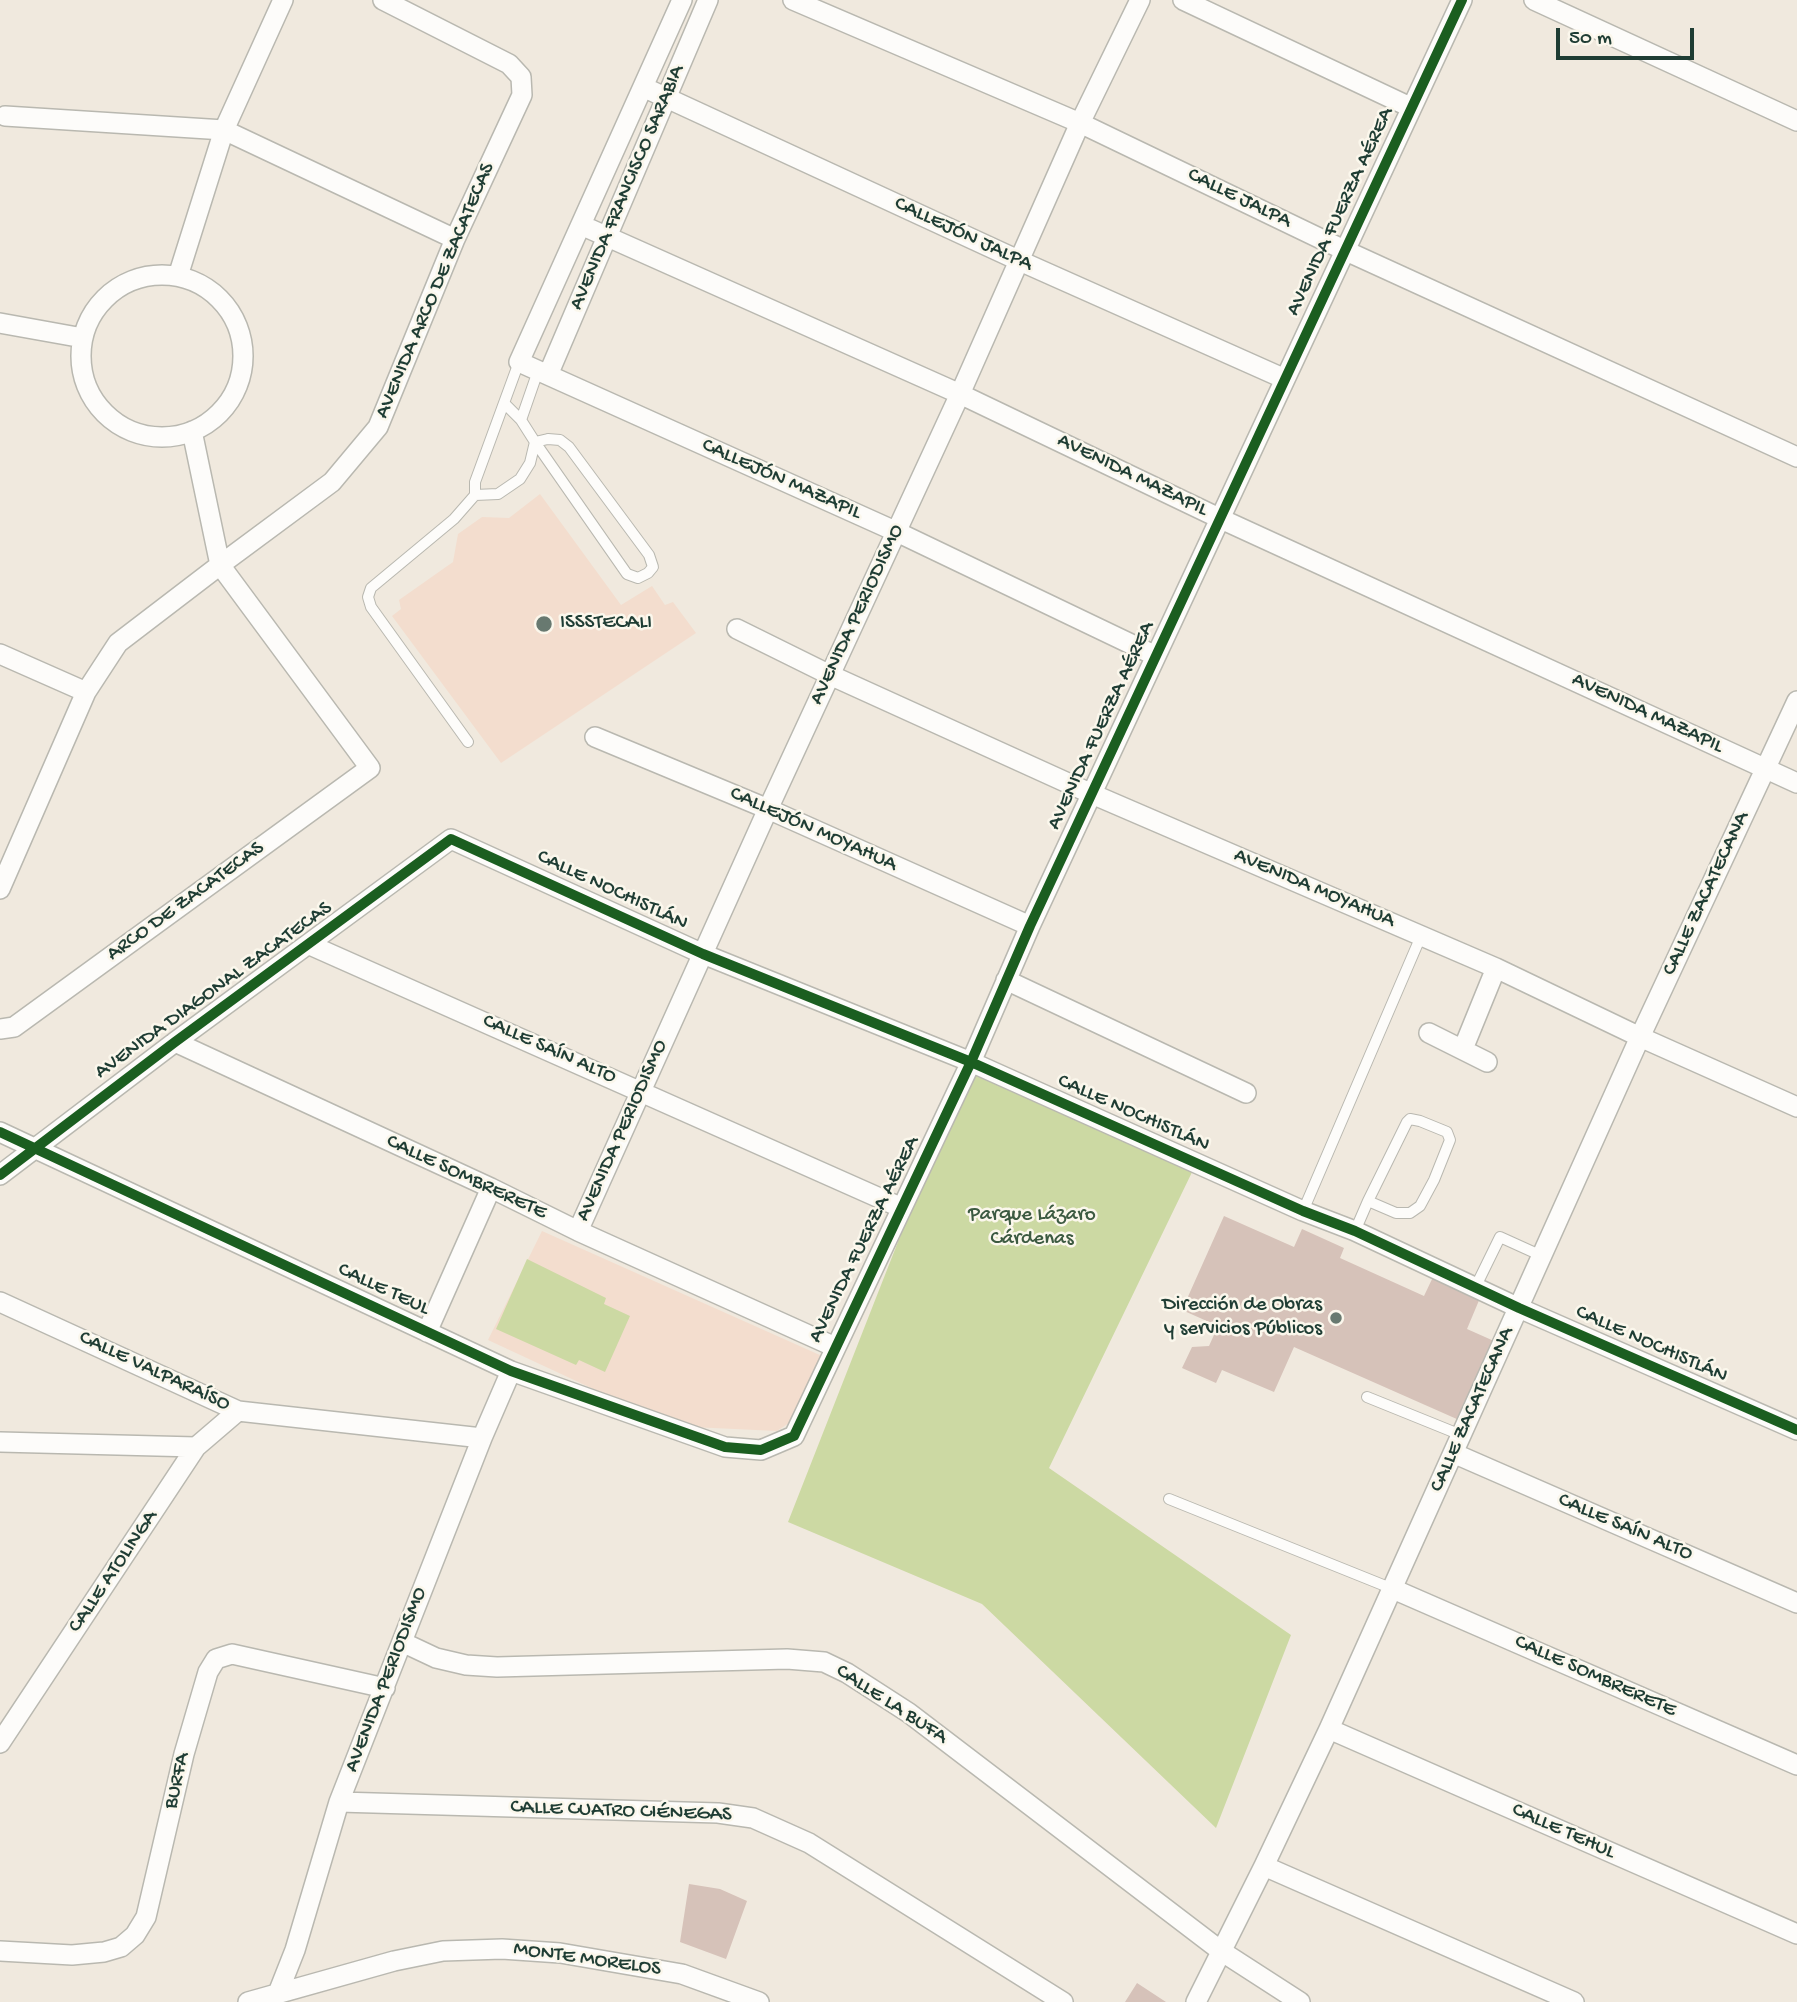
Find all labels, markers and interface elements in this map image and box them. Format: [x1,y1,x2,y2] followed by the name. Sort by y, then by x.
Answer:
[1559,14,1697,58] scale bar
[1569,27,1612,52] text: 50 m
[565,62,691,314] street label: AVENIDA FRANCISCO SARABIA
[1282,104,1400,320] street label: AVENIDA FUERZA AÉREA
[371,159,501,423] street label: AVENIDA ARCO DE ZACATECAS
[1183,163,1295,235] street label: CALLE JALPA
[890,192,1036,278] street label: CALLEJÓN JALPA
[1053,429,1211,523] street label: AVENIDA MAZAPIL
[697,434,865,526] street label: CALLEJÓN MAZAPIL
[805,521,911,709] street label: AVENIDA PERIODISMO
[560,611,652,637] place label: ISSSTECALI
[534,614,554,634] marker: ISSSTECALI
[1043,618,1161,834] street label: AVENIDA FUERZA AÉREA
[1567,668,1727,760] street label: AVENIDA MAZAPIL
[725,782,901,878] street label: CALLEJÓN MOYAHUA
[1658,808,1756,980] street label: CALLE ZACATECANA
[102,836,270,968] street label: ARCO DE ZACATECAS
[1230,844,1398,934] street label: AVENIDA MOYAHUA
[533,845,691,937] street label: CALLE NOCHISTLÁN
[90,896,338,1086] street label: AVENIDA DIAGONAL ZACATECAS
[478,1009,620,1091] street label: CALLE SAÍN ALTO
[572,1036,674,1226] street label: AVENIDA PERIODISMO
[1053,1069,1213,1159] street label: CALLE NOCHISTLÁN
[382,1130,550,1226] street label: CALLE SOMBRERETE
[804,1133,926,1347] street label: AVENIDA FUERZA AÉREA
[968,1203,1096,1253] park label: Parque Lázaro Cárdenas
[333,1258,433,1322] street label: CALLE TEUL
[1162,1293,1322,1343] place label: Dirección de Obras y servicios Públicos
[1571,1300,1731,1390] street label: CALLE NOCHISTLÁN
[1328,1310,1344,1326] marker: Dirección de Obras y servicios Públicos
[1425,1324,1521,1496] street label: CALLE ZACATECANA
[74,1326,234,1418] street label: CALLE VALPARAÍSO
[1554,1488,1696,1568] street label: CALLE SAÍN ALTO
[64,1506,164,1638] street label: CALLE ATOLINGA
[340,1584,434,1776] street label: AVENIDA PERIODISMO
[1510,1630,1680,1724] street label: CALLE SOMBRERETE
[830,1660,952,1750] street label: CALLE LA BUFA
[159,1750,197,1812] street label: BURFA
[510,1796,732,1828] street label: CALLE CUATRO CIÉNEGAS
[1508,1798,1618,1866] street label: CALLE TEHUL
[512,1937,662,1983] street label: MONTE MORELOS

